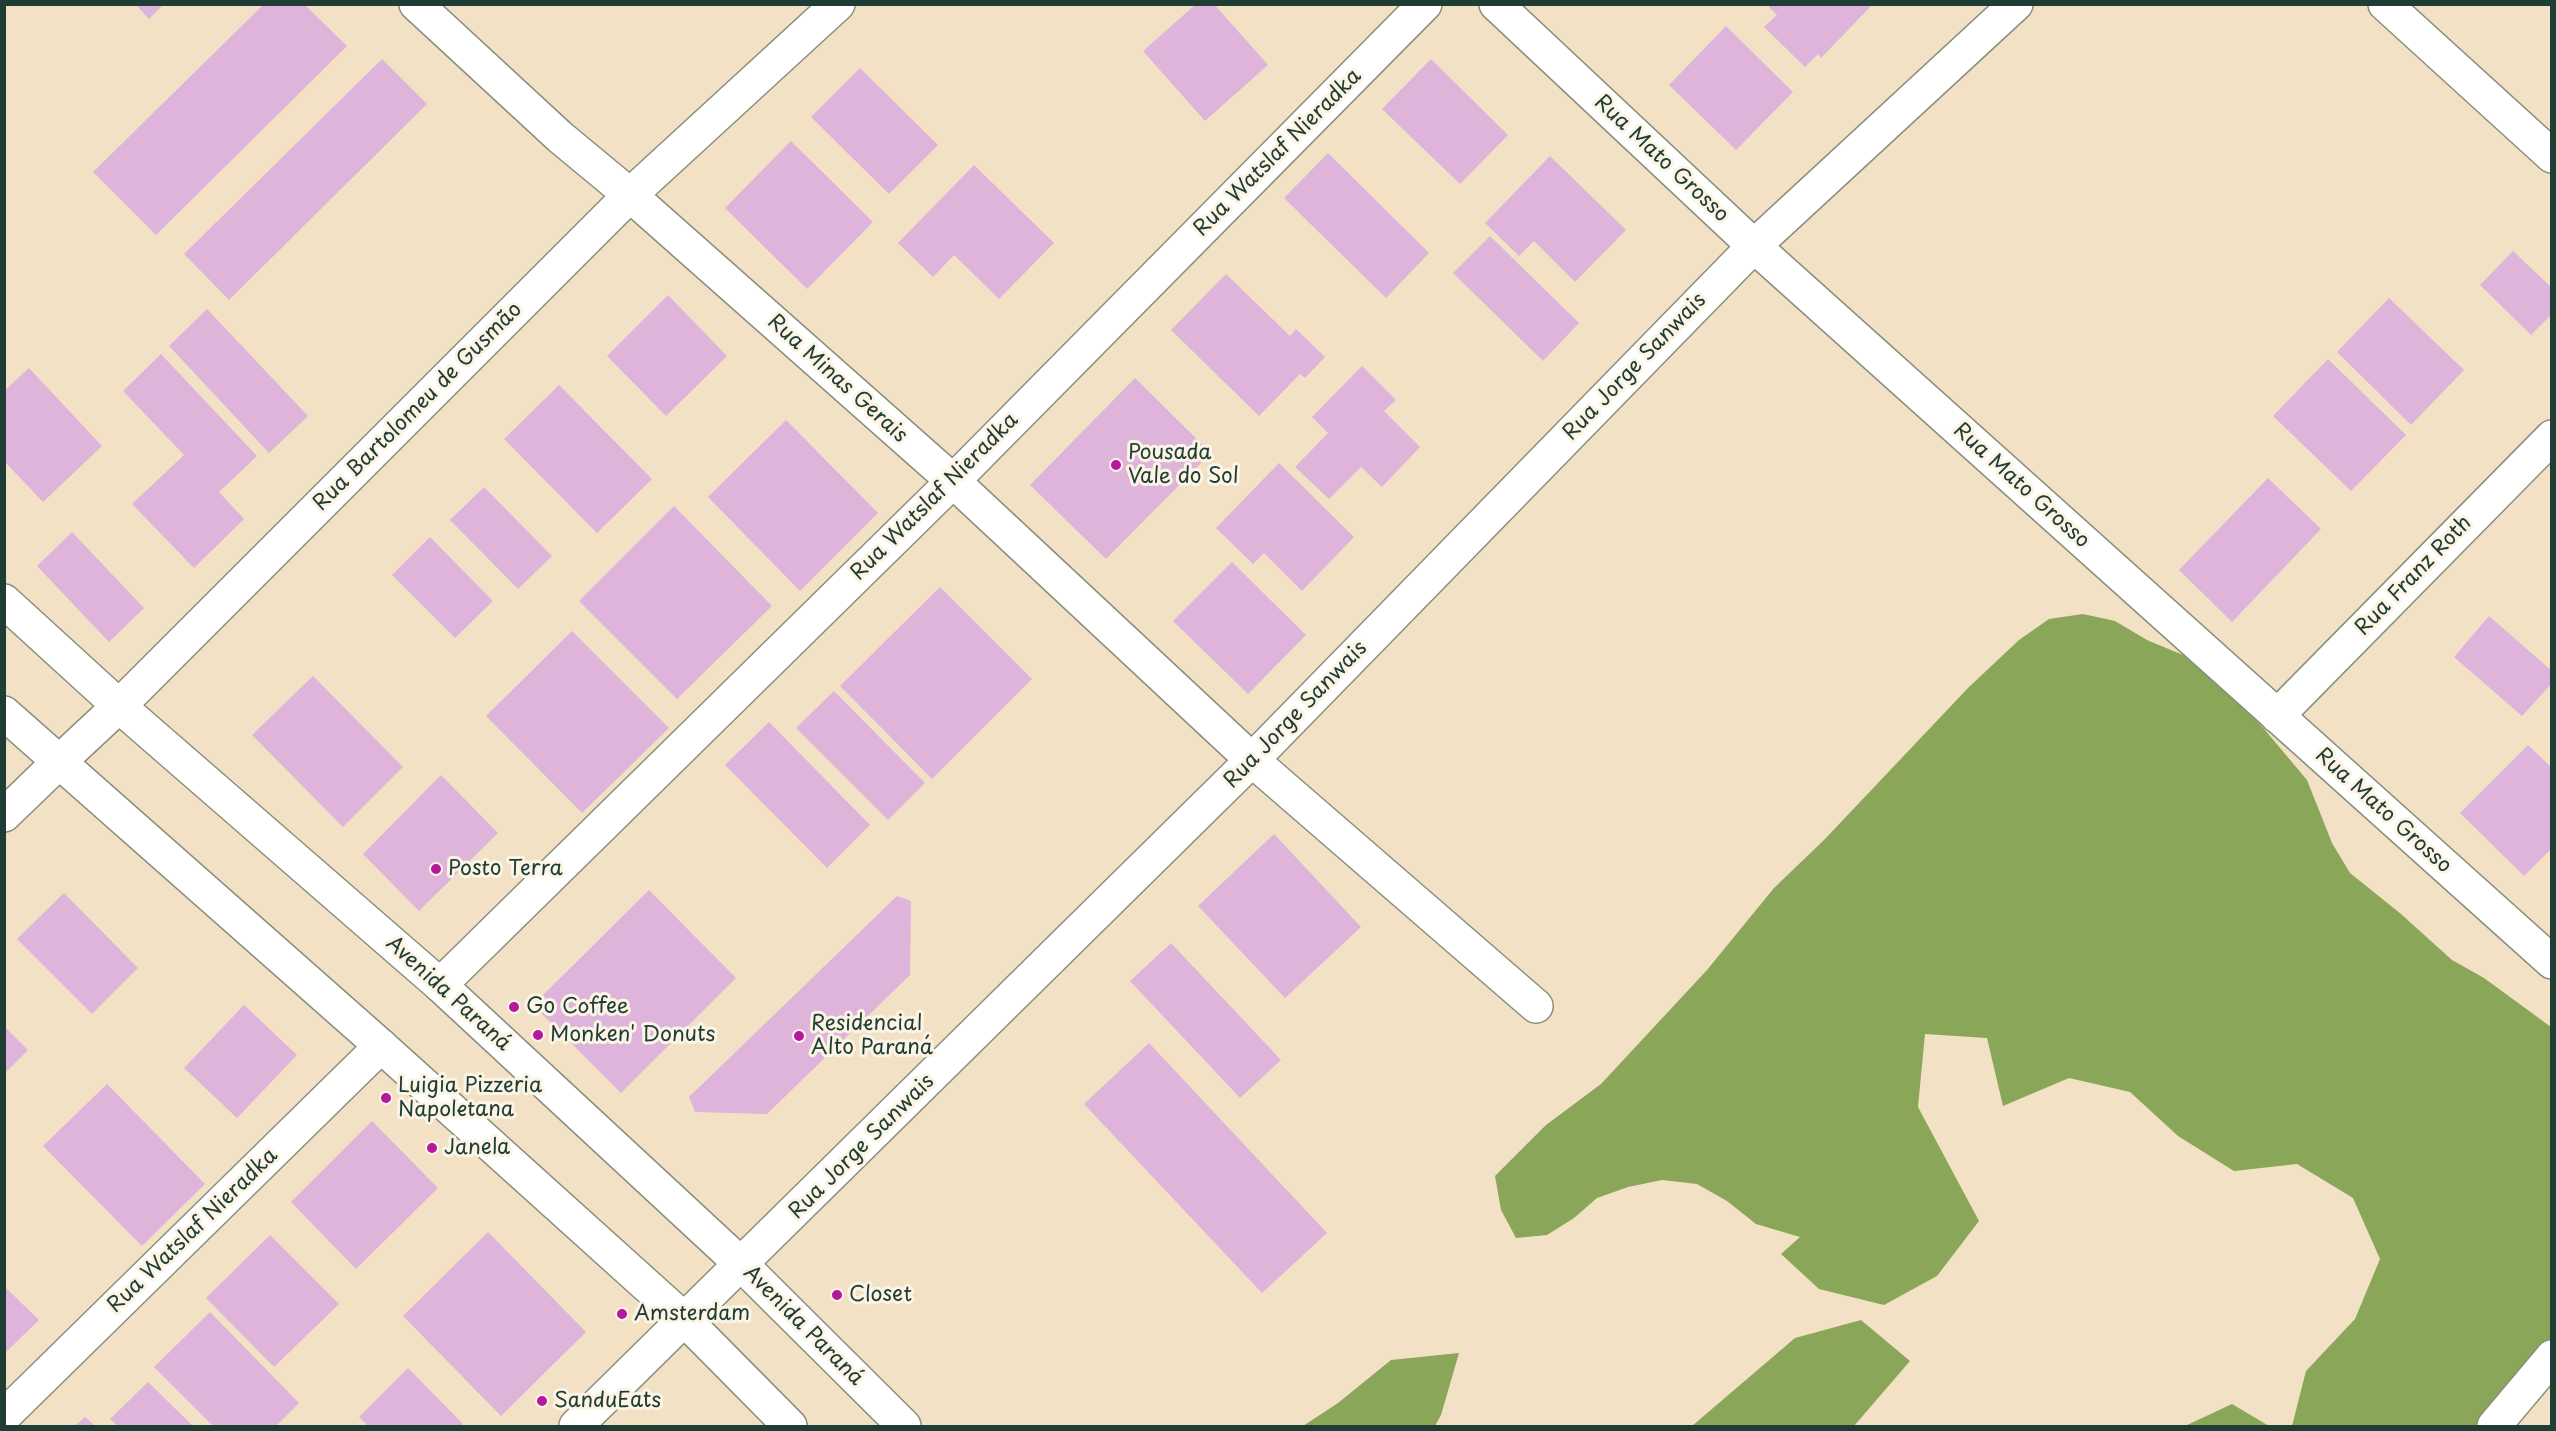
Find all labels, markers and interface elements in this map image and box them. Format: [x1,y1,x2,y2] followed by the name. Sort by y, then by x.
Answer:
[1189,64,1367,242] street label: Rua Watslaf Nieradka
[1588,90,1734,228] street label: Rua Mato Grosso
[1558,288,1712,446] street label: Rua Jorge Sanwais
[309,298,527,516] street label: Rua Bartolomeu de Gusmão
[762,310,912,448] street label: Rua Minas Gerais
[846,408,1024,586] street label: Rua Watslaf Nieradka
[1948,418,2094,554] street label: Rua Mato Grosso
[1128,440,1239,490] place label: Pousada Vale do Sol
[1109,458,1123,472] marker: Pousada Vale do Sol
[2350,511,2478,641] street label: Rua Franz Roth
[1219,636,1373,794] street label: Rua Jorge Sanwais
[2310,743,2456,879] street label: Rua Mato Grosso
[448,856,563,882] place label: Posto Terra
[429,862,443,876] marker: Posto Terra
[380,931,516,1057] street label: Avenida Paraná
[526,994,629,1020] place label: Go Coffee
[507,1000,521,1014] marker: Go Coffee
[811,1011,933,1061] place label: Residencial Alto Paraná
[550,1022,716,1048] place label: Monken' Donuts
[531,1028,545,1042] marker: Monken' Donuts
[792,1029,806,1043] marker: Residencial Alto Paraná
[784,1069,940,1225] street label: Rua Jorge Sanwais
[398,1073,542,1123] place label: Luigia Pizzeria Napoletana
[379,1091,393,1105] marker: Luigia Pizzeria Napoletana
[444,1135,510,1161] place label: Janela
[425,1141,439,1155] marker: Janela
[103,1143,283,1319] street label: Rua Watslaf Nieradka
[738,1261,868,1391] street label: Avenida Paraná
[849,1282,912,1308] place label: Closet
[830,1288,844,1302] marker: Closet
[634,1301,750,1327] place label: Amsterdam
[615,1307,629,1321] marker: Amsterdam
[554,1388,661,1414] place label: SanduEats
[535,1394,549,1408] marker: SanduEats

